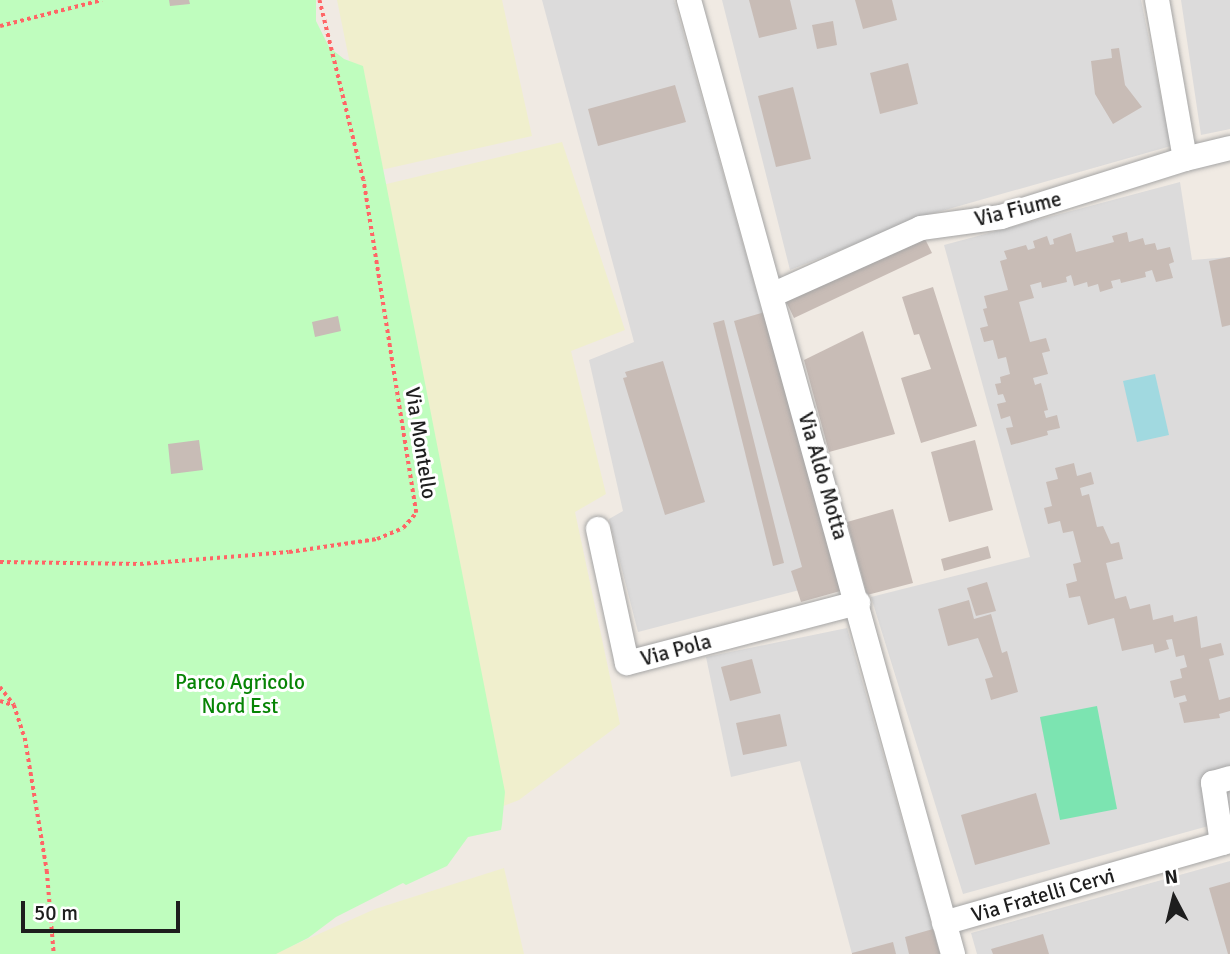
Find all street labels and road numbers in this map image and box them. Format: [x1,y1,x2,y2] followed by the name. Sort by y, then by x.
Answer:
[972,186,1064,232] street label: Via Fiume
[400,385,442,501] street label: Via Montello
[793,409,853,543] street label: Via Aldo Motta
[638,628,714,672] street label: Via Pola
[968,863,1118,927] street label: Via Fratelli Cervi

